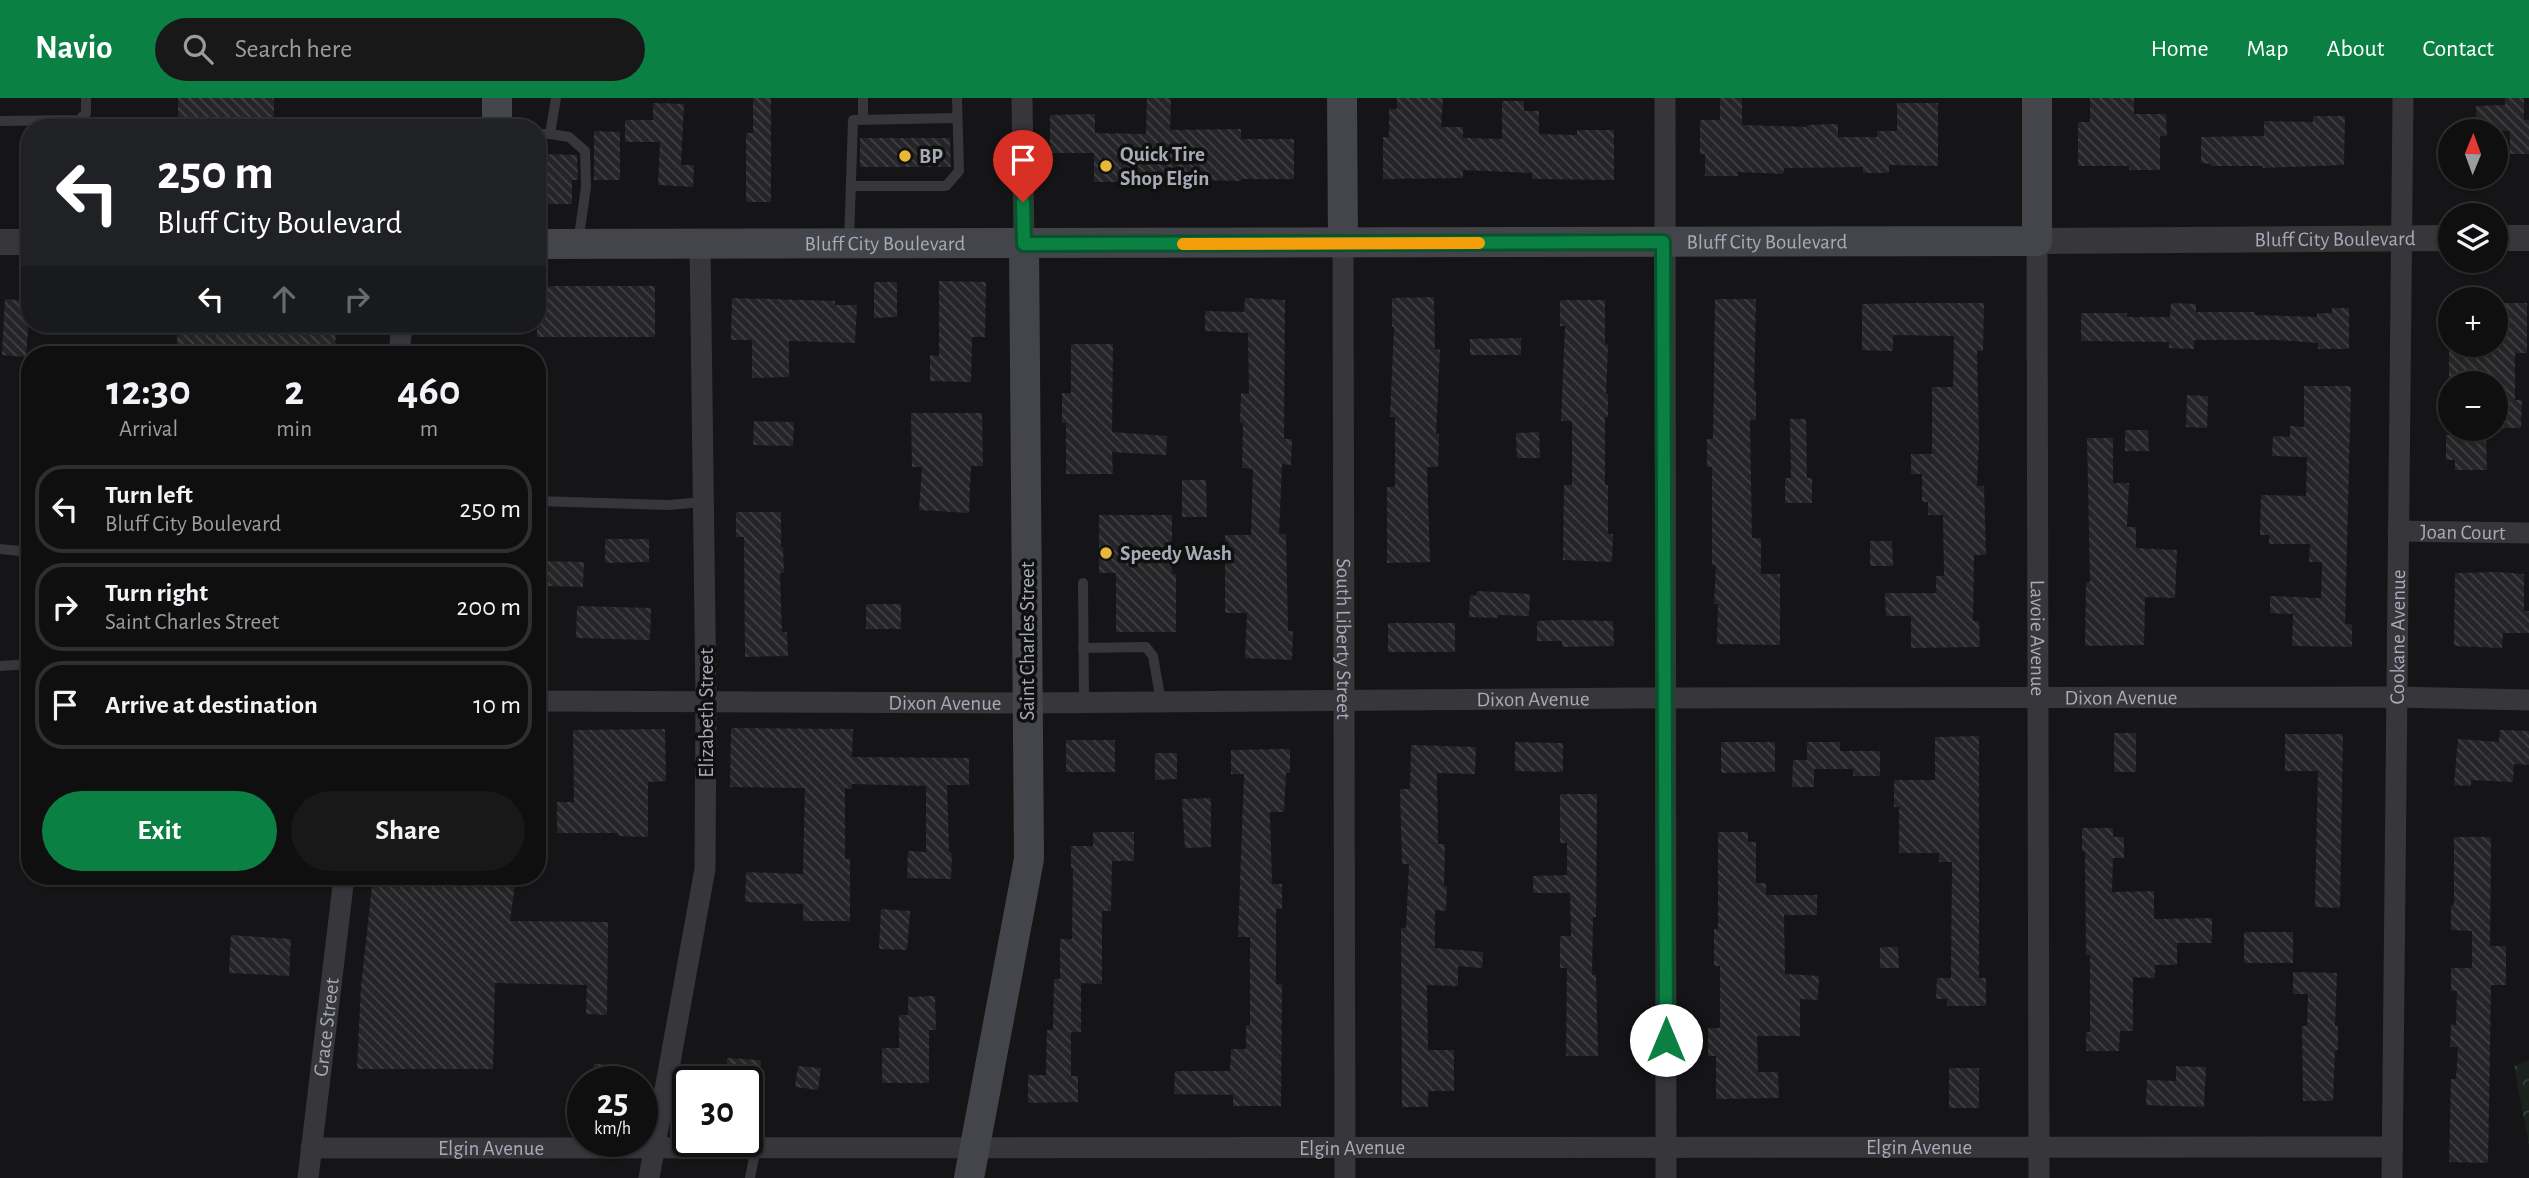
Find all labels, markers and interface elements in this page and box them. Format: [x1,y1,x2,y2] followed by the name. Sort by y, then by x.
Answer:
[155,18,645,81] search box
[179,30,217,68] icon: search
[35,32,113,65] text: Navio
[235,36,352,62] text: Search here
[2151,37,2209,61] text: Home
[2247,37,2289,61] text: Map
[2327,37,2384,61] text: About
[2422,37,2494,61] text: Contact
[2438,119,2508,189] north arrow
[2438,119,2508,441] map controls
[993,130,1053,202] pin
[1004,141,1042,179] icon: arrive
[1120,144,1209,189] place label: Quick Tire Shop Elgin
[919,146,943,167] place label: BP
[42,147,133,238] icon: left
[897,148,913,164] marker: BP
[157,149,274,198] text: 250 m
[1098,158,1114,174] marker: Quick Tire Shop Elgin
[2438,203,2508,273] button: layers
[157,207,402,239] text: Bluff City Boulevard
[2254,228,2416,250] street label: Bluff City Boulevard
[1686,231,1848,253] street label: Bluff City Boulevard
[804,233,966,254] street label: Bluff City Boulevard
[192,280,230,318] icon: left
[265,280,303,318] icon: ahead
[338,280,376,318] icon: right
[2438,287,2508,357] button: +
[106,370,191,412] text: 12:30
[284,370,304,412] text: 2
[397,370,461,412] text: 460
[2438,371,2508,441] button: −
[119,418,178,441] text: Arrival
[276,418,312,441] text: min
[420,418,438,441] text: m
[105,482,193,508] text: Turn left
[46,490,84,528] icon: left
[459,496,521,522] text: 250 m
[105,513,281,536] text: Bluff City Boulevard
[2420,521,2506,544] street label: Joan Court
[1120,543,1232,564] place label: Speedy Wash
[1098,545,1114,561] marker: Speedy Wash
[1333,558,1354,720] street label: South Liberty Street
[1017,561,1038,720] street label: Saint Charles Street
[2387,569,2409,705] street label: Cookane Avenue
[105,580,208,606] text: Turn right
[2027,580,2048,696] street label: Lavoie Avenue
[46,588,84,626] icon: right
[457,594,521,620] text: 200 m
[105,611,279,634] text: Saint Charles Street
[696,648,717,778] street label: Elizabeth Street
[46,686,84,724] icon: arrive
[2064,687,2178,708] street label: Dixon Avenue
[1476,688,1590,710] street label: Dixon Avenue
[105,692,318,718] text: Arrive at destination
[473,692,521,718] text: 10 m
[888,692,1002,714] street label: Dixon Avenue
[42,791,277,871] button: Exit
[291,791,525,871] button: Share
[310,976,343,1078] street label: Grace Street
[1629,1003,1703,1077] position arrow
[672,1066,763,1157] speed limit sign: 30
[597,1085,628,1120] text: 25
[594,1120,631,1138] text: km/h
[1299,1137,1405,1159] street label: Elgin Avenue
[1866,1137,1972,1158] street label: Elgin Avenue
[438,1138,544,1159] street label: Elgin Avenue

